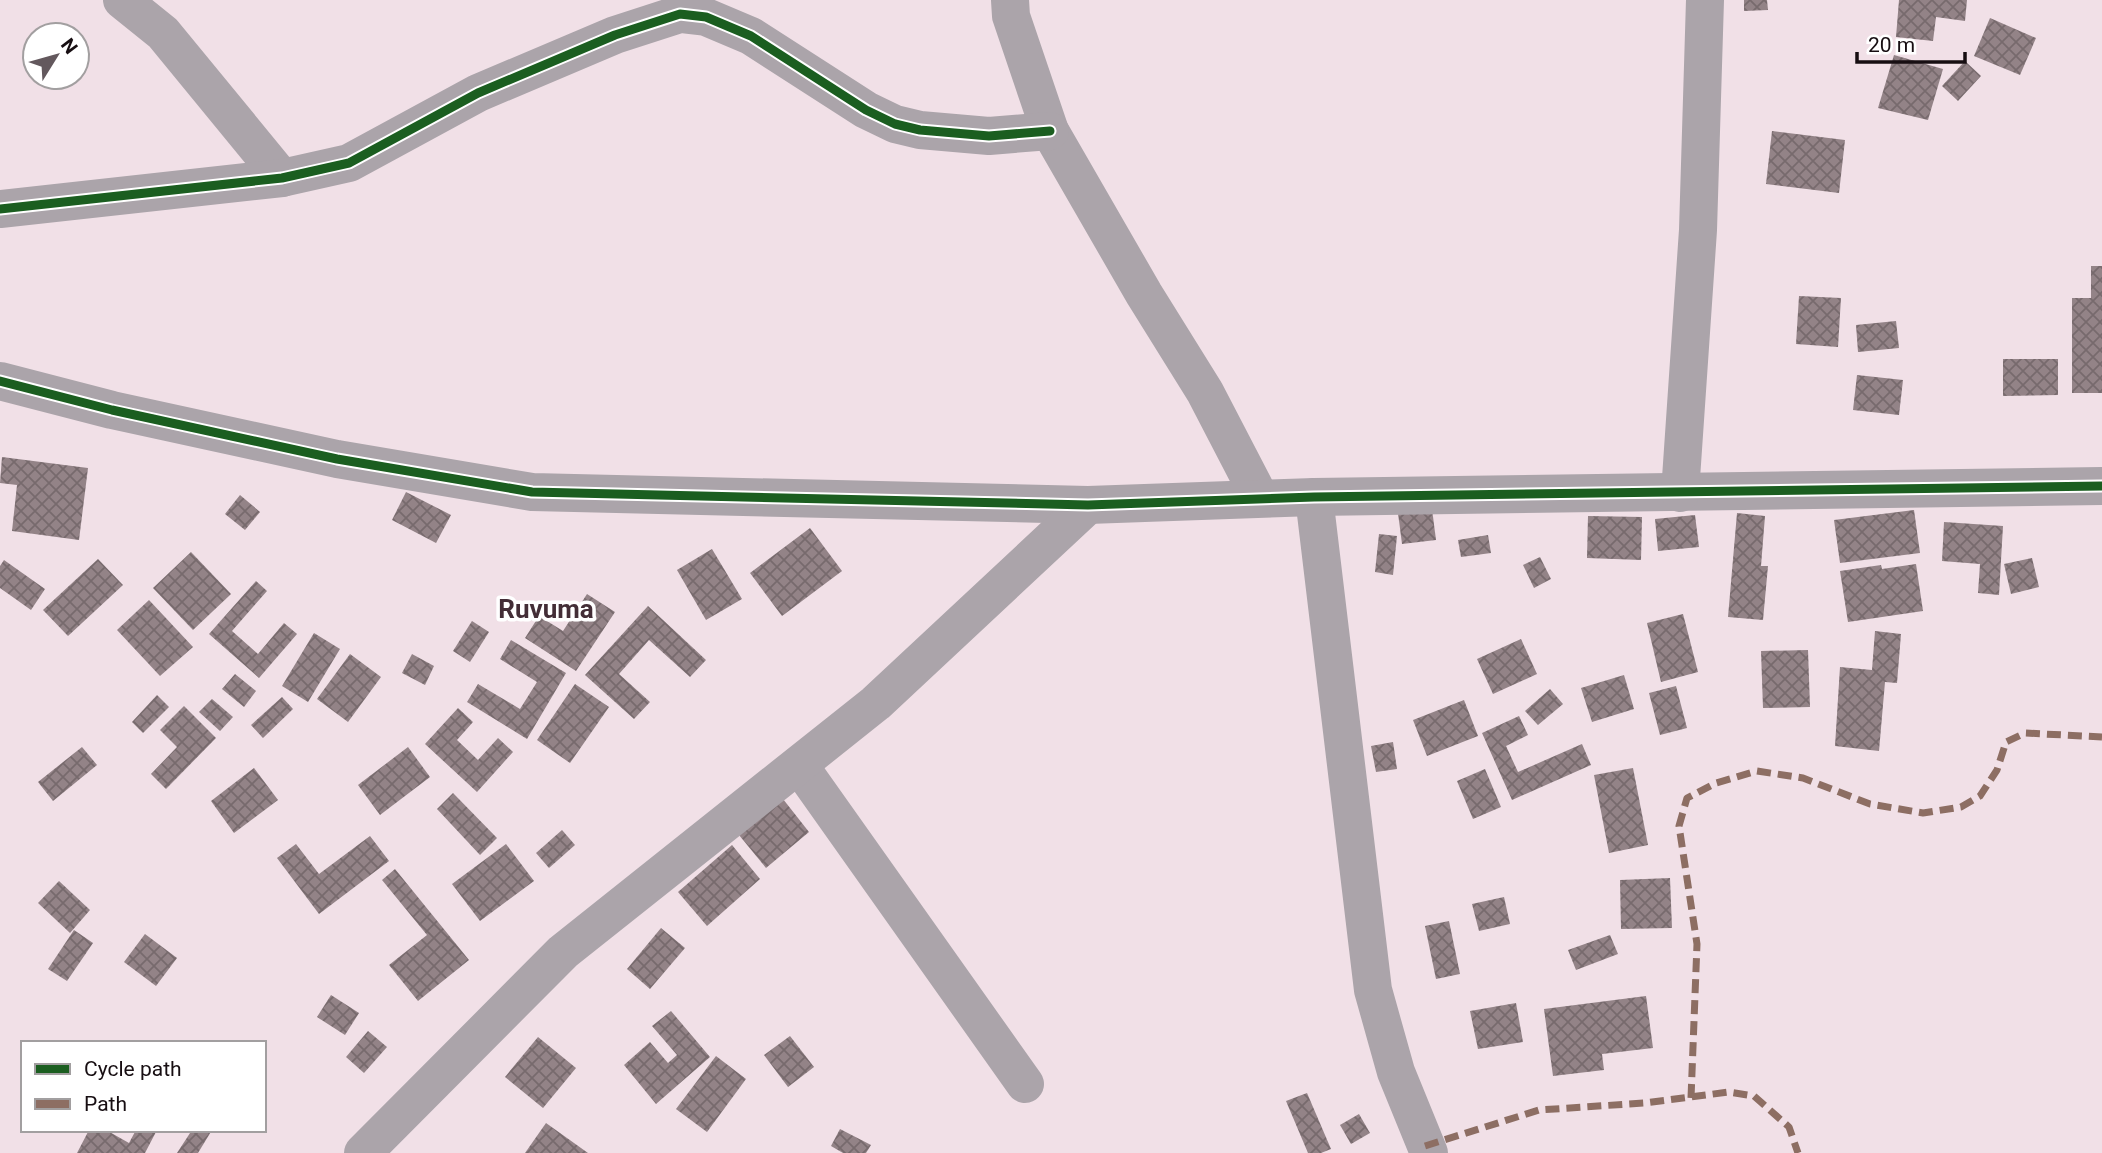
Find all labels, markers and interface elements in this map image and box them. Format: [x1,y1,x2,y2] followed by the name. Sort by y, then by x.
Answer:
[21,21,91,91] north arrow
[1857,21,1966,65] scale bar
[1868,33,1915,57] text: 20 m
[56,34,82,58] text: N
[498,594,594,624] district label: Ruvuma
[21,1041,266,1132] legend
[84,1057,182,1081] text: Cycle path
[84,1092,127,1116] text: Path

